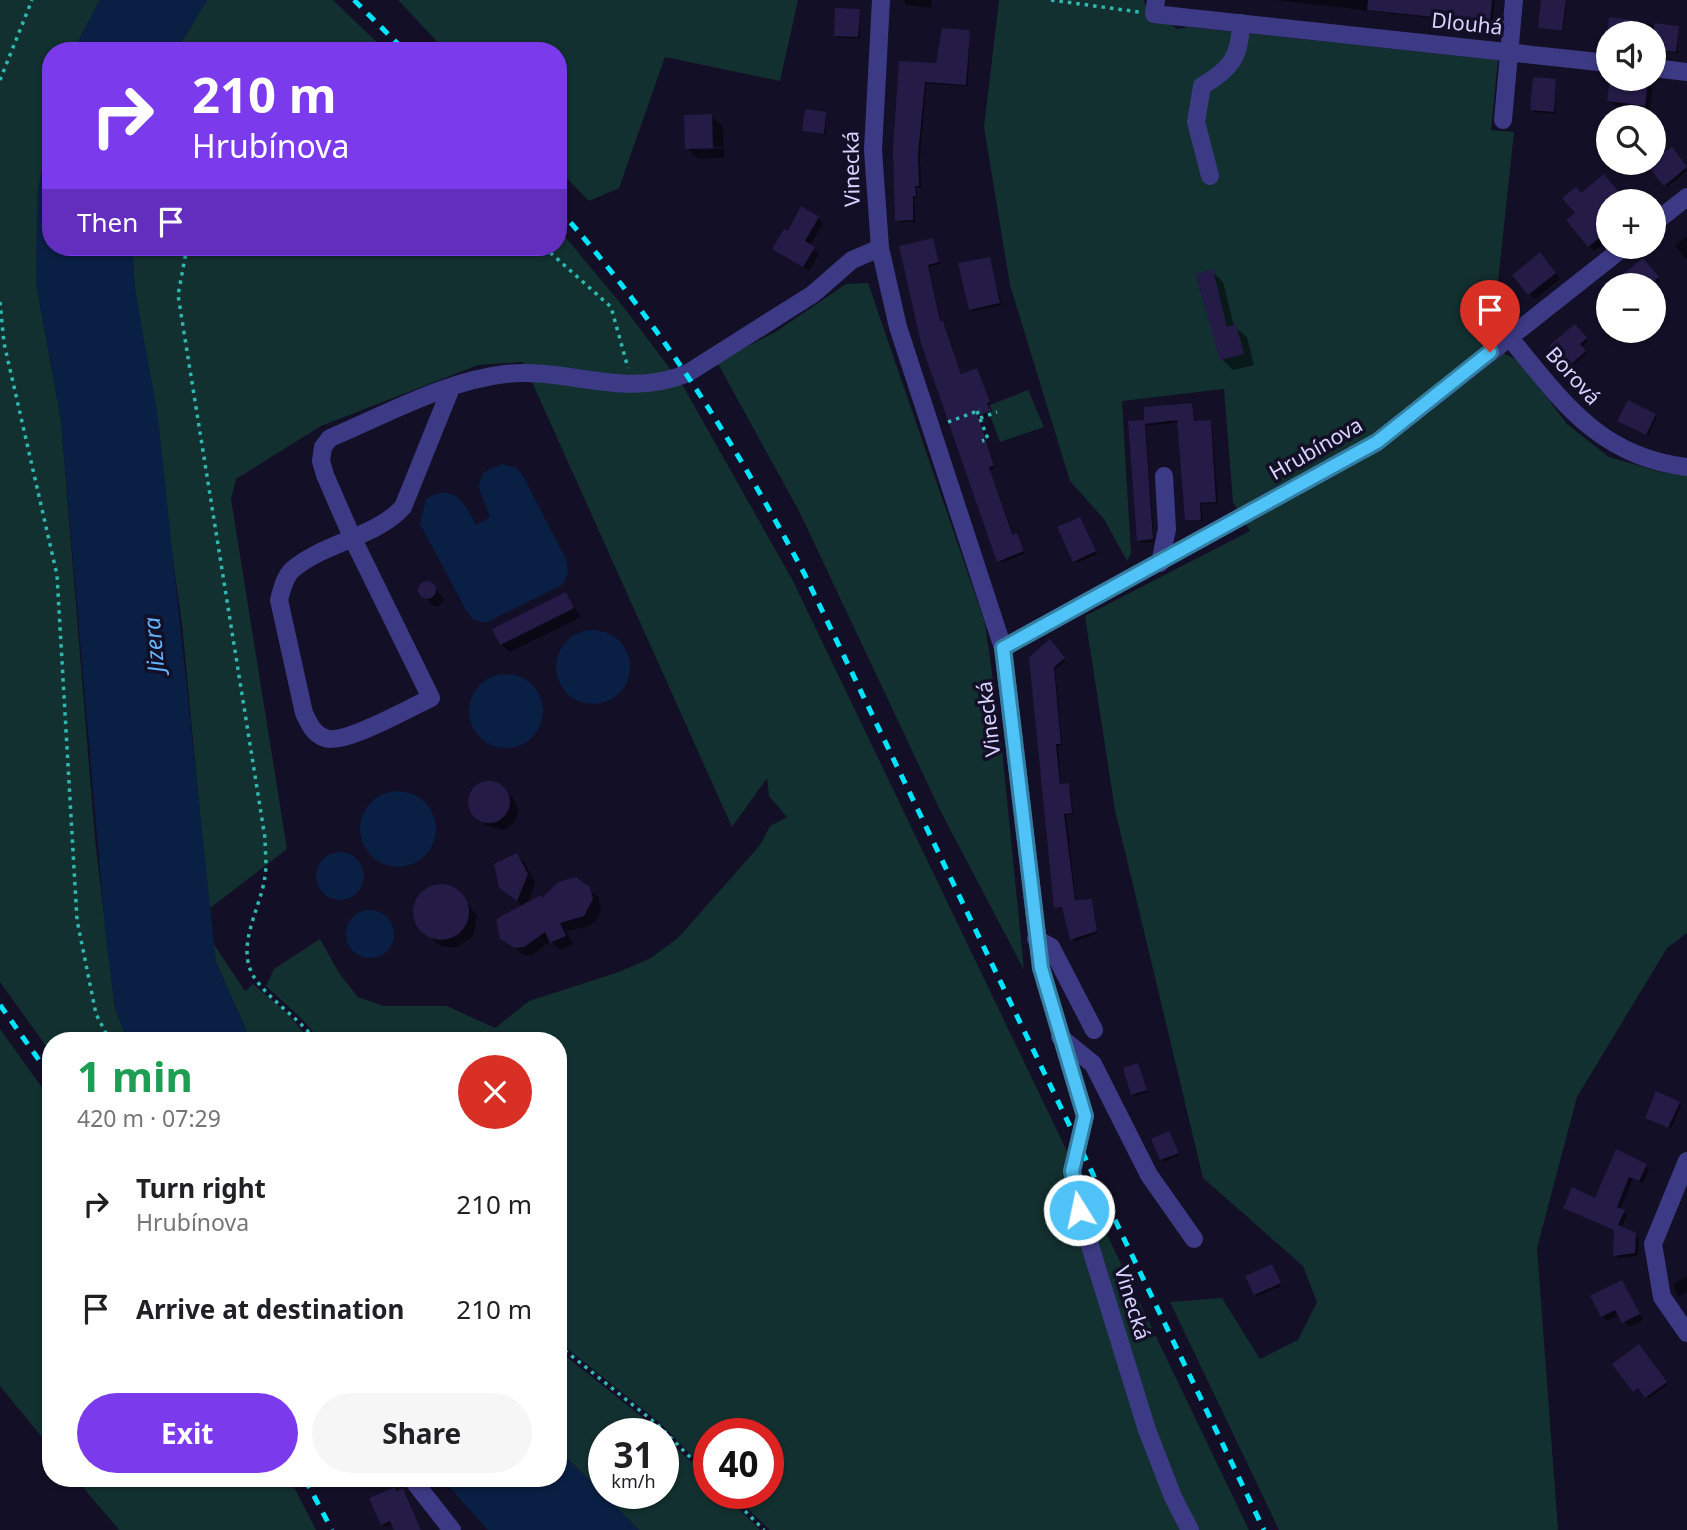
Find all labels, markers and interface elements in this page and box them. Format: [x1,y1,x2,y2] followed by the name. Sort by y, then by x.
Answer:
[1430,5,1504,41] street label: Dlouhá
[1596,21,1666,343] map controls
[1596,21,1666,91] button: sound
[192,61,337,127] text: 210 m
[77,70,168,161] icon: right
[1596,105,1666,175] button: search
[192,124,349,167] text: Hrubínova
[836,131,866,207] street label: Vinecká
[1596,189,1666,259] button: +
[152,203,190,241] icon: arrive
[77,204,138,240] text: Then
[1596,273,1666,343] button: −
[1460,280,1520,352] pin
[1471,291,1509,329] icon: arrive
[1540,340,1607,410] street label: Borová
[1264,410,1367,486] street label: Hrubínova
[135,616,172,678] water label: Jizera
[969,680,1007,759] street label: Vinecká
[77,1047,193,1104] text: 1 min
[458,1055,532,1129] button: close
[77,1102,221,1134] text: 420 m · 07:29
[136,1170,266,1206] text: Turn right
[1042,1173,1116,1247] position arrow
[77,1185,115,1223] icon: right
[456,1186,532,1222] text: 210 m
[136,1206,249,1238] text: Hrubínova
[1108,1262,1157,1343] street label: Vinecká
[77,1290,115,1328] icon: arrive
[136,1291,405,1327] text: Arrive at destination
[456,1291,532,1327] text: 210 m
[77,1393,298,1473] button: Exit
[312,1393,532,1473] button: Share
[693,1418,784,1509] speed limit sign: 40
[613,1431,654,1478] text: 31
[611,1469,656,1493] text: km/h

